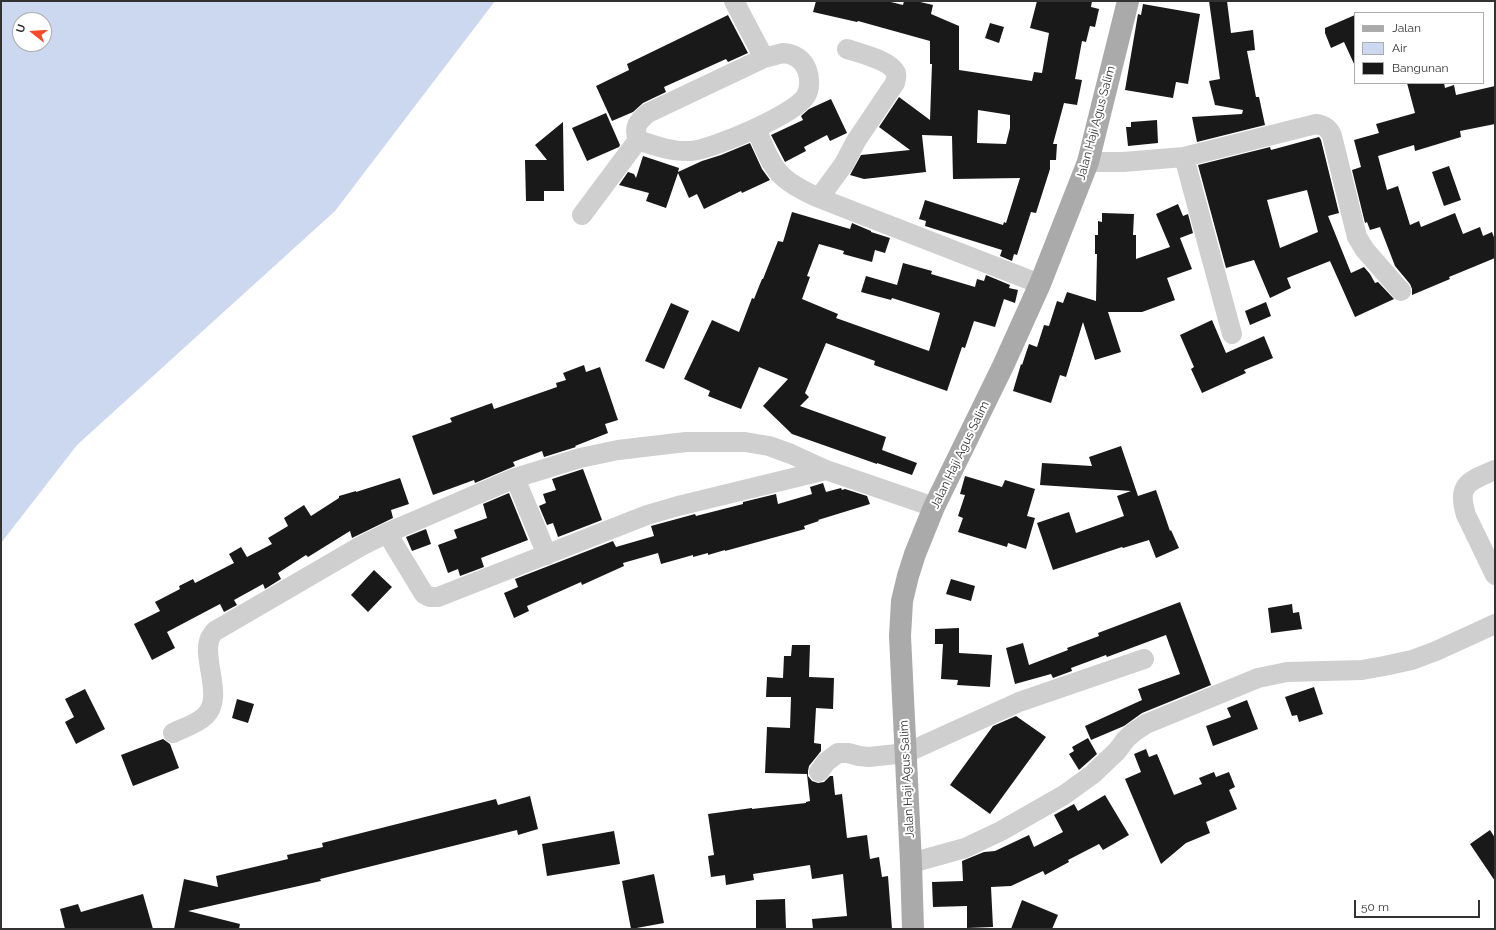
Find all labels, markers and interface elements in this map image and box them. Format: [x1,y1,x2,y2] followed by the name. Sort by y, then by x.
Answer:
[12,12,52,52] north arrow
[1354,12,1484,84] legend
[1392,21,1421,35] text: Jalan
[14,23,28,34] text: U
[1392,41,1407,55] text: Air
[1392,61,1449,75] text: Bangunan
[1074,64,1118,182] street label: Jalan Haji Agus Salim
[928,399,992,511] street label: Jalan Haji Agus Salim
[897,720,917,838] street label: Jalan Haji Agus Salim
[1356,892,1482,918] scale bar
[1361,900,1389,914] text: 50 m

